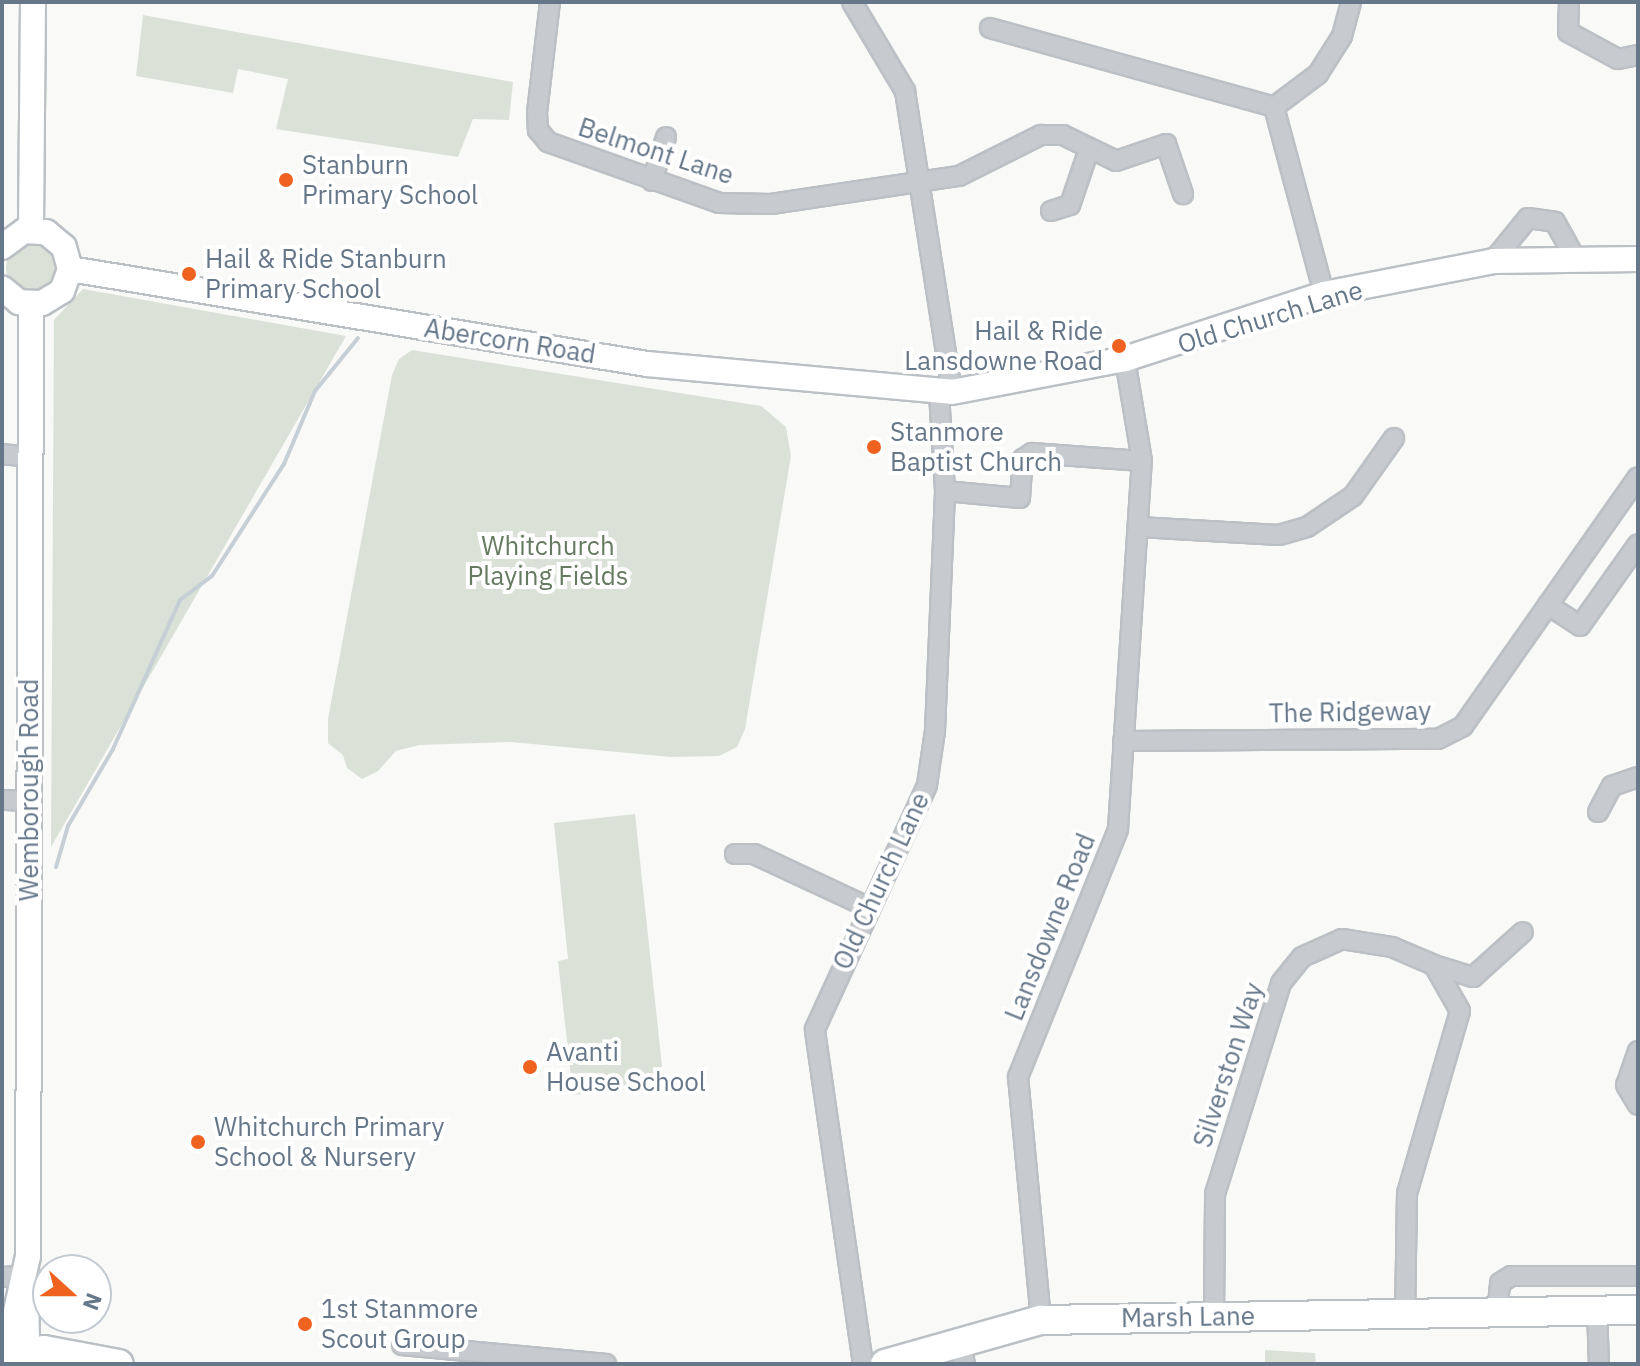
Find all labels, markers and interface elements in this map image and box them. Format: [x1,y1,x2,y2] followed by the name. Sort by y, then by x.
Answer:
[574,111,738,191] street label: Belmont Lane
[302,149,478,210] place label: Stanburn Primary School
[277,171,295,189] marker: Stanburn Primary School
[205,243,447,304] place label: Hail & Ride Stanburn Primary School
[180,265,198,283] marker: Hail & Ride Stanburn Primary School
[1174,274,1366,360] street label: Old Church Lane
[422,312,598,370] street label: Abercorn Road
[904,315,1103,376] place label: Hail & Ride Lansdowne Road
[1110,337,1128,355] marker: Hail & Ride Lansdowne Road
[890,416,1062,478] place label: Stanmore Baptist Church
[865,438,883,456] marker: Stanmore Baptist Church
[468,530,628,592] park label: Whitchurch Playing Fields
[13,679,45,901] street label: Wemborough Road
[1269,695,1431,729] street label: The Ridgeway
[826,788,936,974] street label: Old Church Lane
[998,829,1102,1025] street label: Lansdowne Road
[1187,979,1269,1151] street label: Silverston Way
[546,1036,706,1098] place label: Avanti House School
[521,1058,539,1076] marker: Avanti House School
[214,1111,444,1172] place label: Whitchurch Primary School & Nursery
[189,1133,207,1151] marker: Whitchurch Primary School & Nursery
[32,1254,112,1334] north arrow
[77,1289,109,1315] text: N
[321,1293,478,1354] place label: 1st Stanmore Scout Group
[1121,1300,1255,1334] street label: Marsh Lane
[296,1315,314,1333] marker: 1st Stanmore Scout Group

